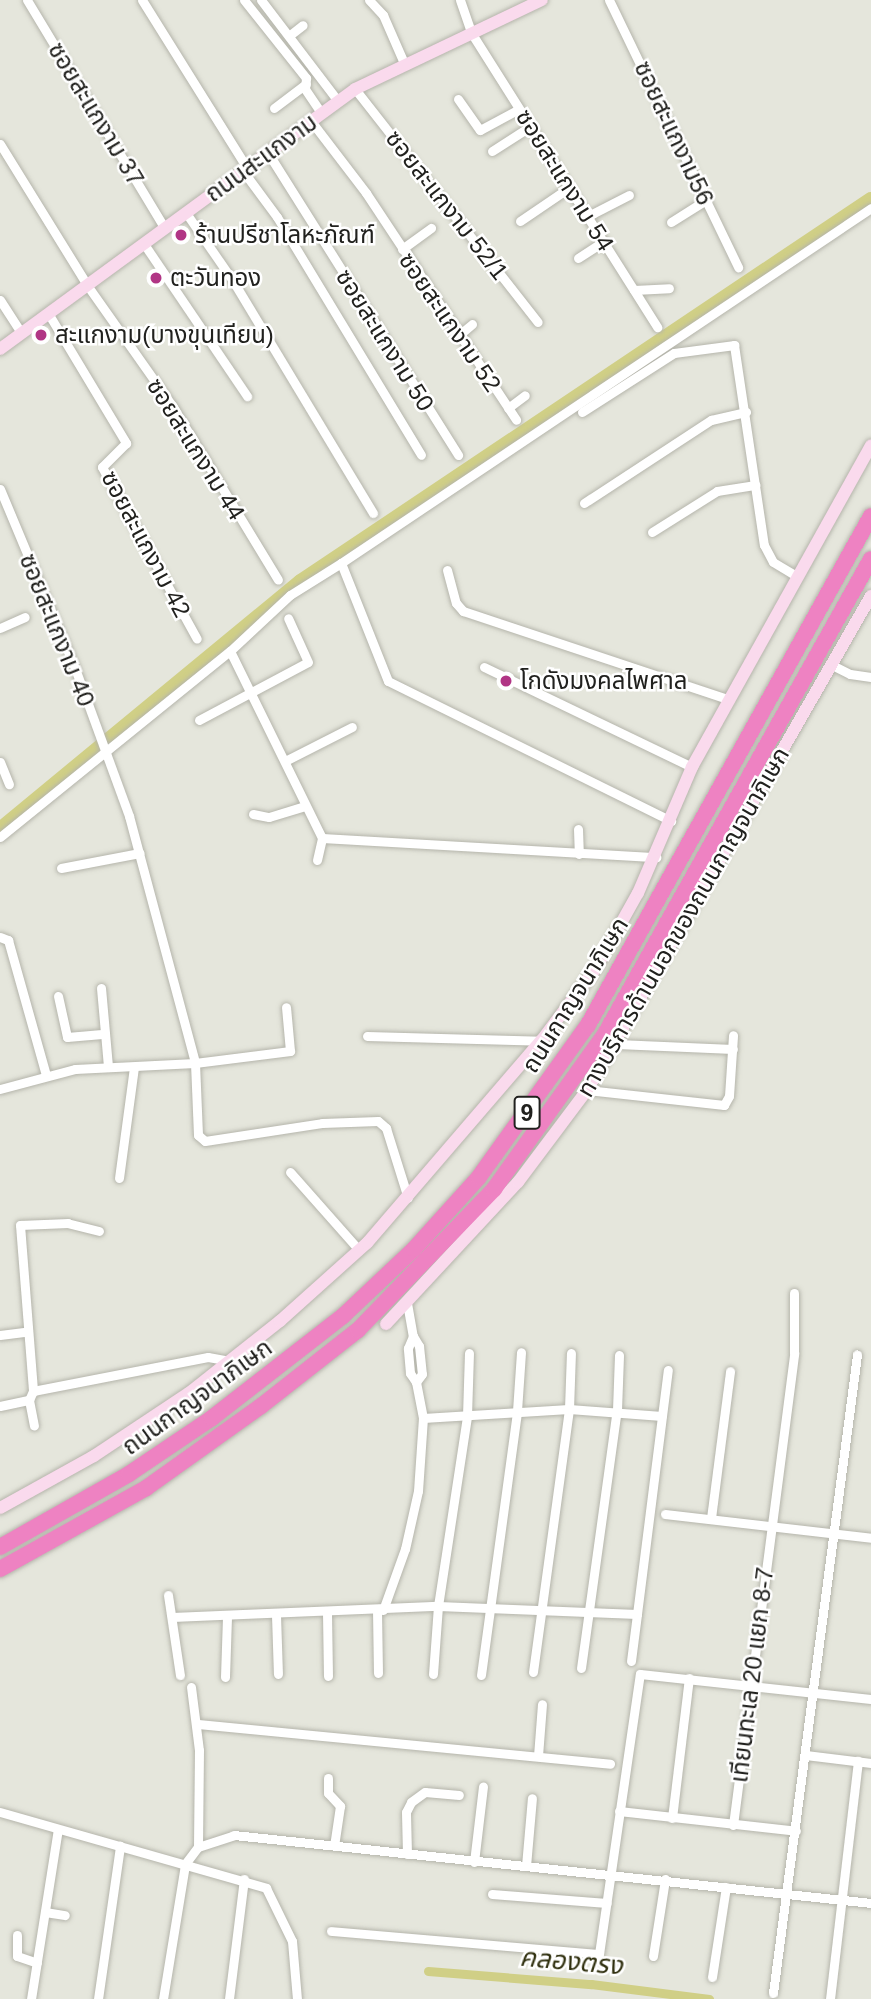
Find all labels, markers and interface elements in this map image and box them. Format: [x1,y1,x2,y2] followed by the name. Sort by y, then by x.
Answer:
[42,37,150,191] street label: ซอยสะแกงาม 37
[628,57,720,209] street label: ซอยสะแกงาม56
[510,104,620,256] street label: ซอยสะแกงาม 54
[200,108,322,208] street label: ถนนสะแกงาม
[380,124,514,286] street label: ซอยสะแกงาม 52/1
[195,221,375,249] place label: ร้านปรีชาโลหะภัณฑ์
[173,227,189,243] marker: ร้านปรีชาโลหะภัณฑ์
[393,247,507,397] street label: ซอยสะแกงาม 52
[170,264,261,292] place label: ตะวันทอง
[330,264,440,416] street label: ซอยสะแกงาม 50
[148,270,164,286] marker: ตะวันทอง
[55,321,274,349] place label: สะแกงาม(บางขุนเทียน)
[33,327,49,343] marker: สะแกงาม(บางขุนเทียน)
[141,373,251,525] street label: ซอยสะแกงาม 44
[95,466,197,622] street label: ซอยสะแกงาม 42
[13,550,101,710] street label: ซอยสะแกงาม 40
[520,667,688,695] place label: โกดังมงคลไพศาล
[498,673,514,689] marker: โกดังมงคลไพศาล
[571,742,795,1102] street label: ทางบริการด้านนอกของถนนกาญจนาภิเษก
[516,912,634,1078] street label: ถนนกาญจนาภิเษก
[513,1094,541,1132] road number: 9
[116,1333,278,1461] street label: ถนนกาญจนาภิเษก
[724,1566,780,1784] street label: เทียนทะเล 20 แยก 8-7
[518,1942,624,1982] water label: คลองตรง

